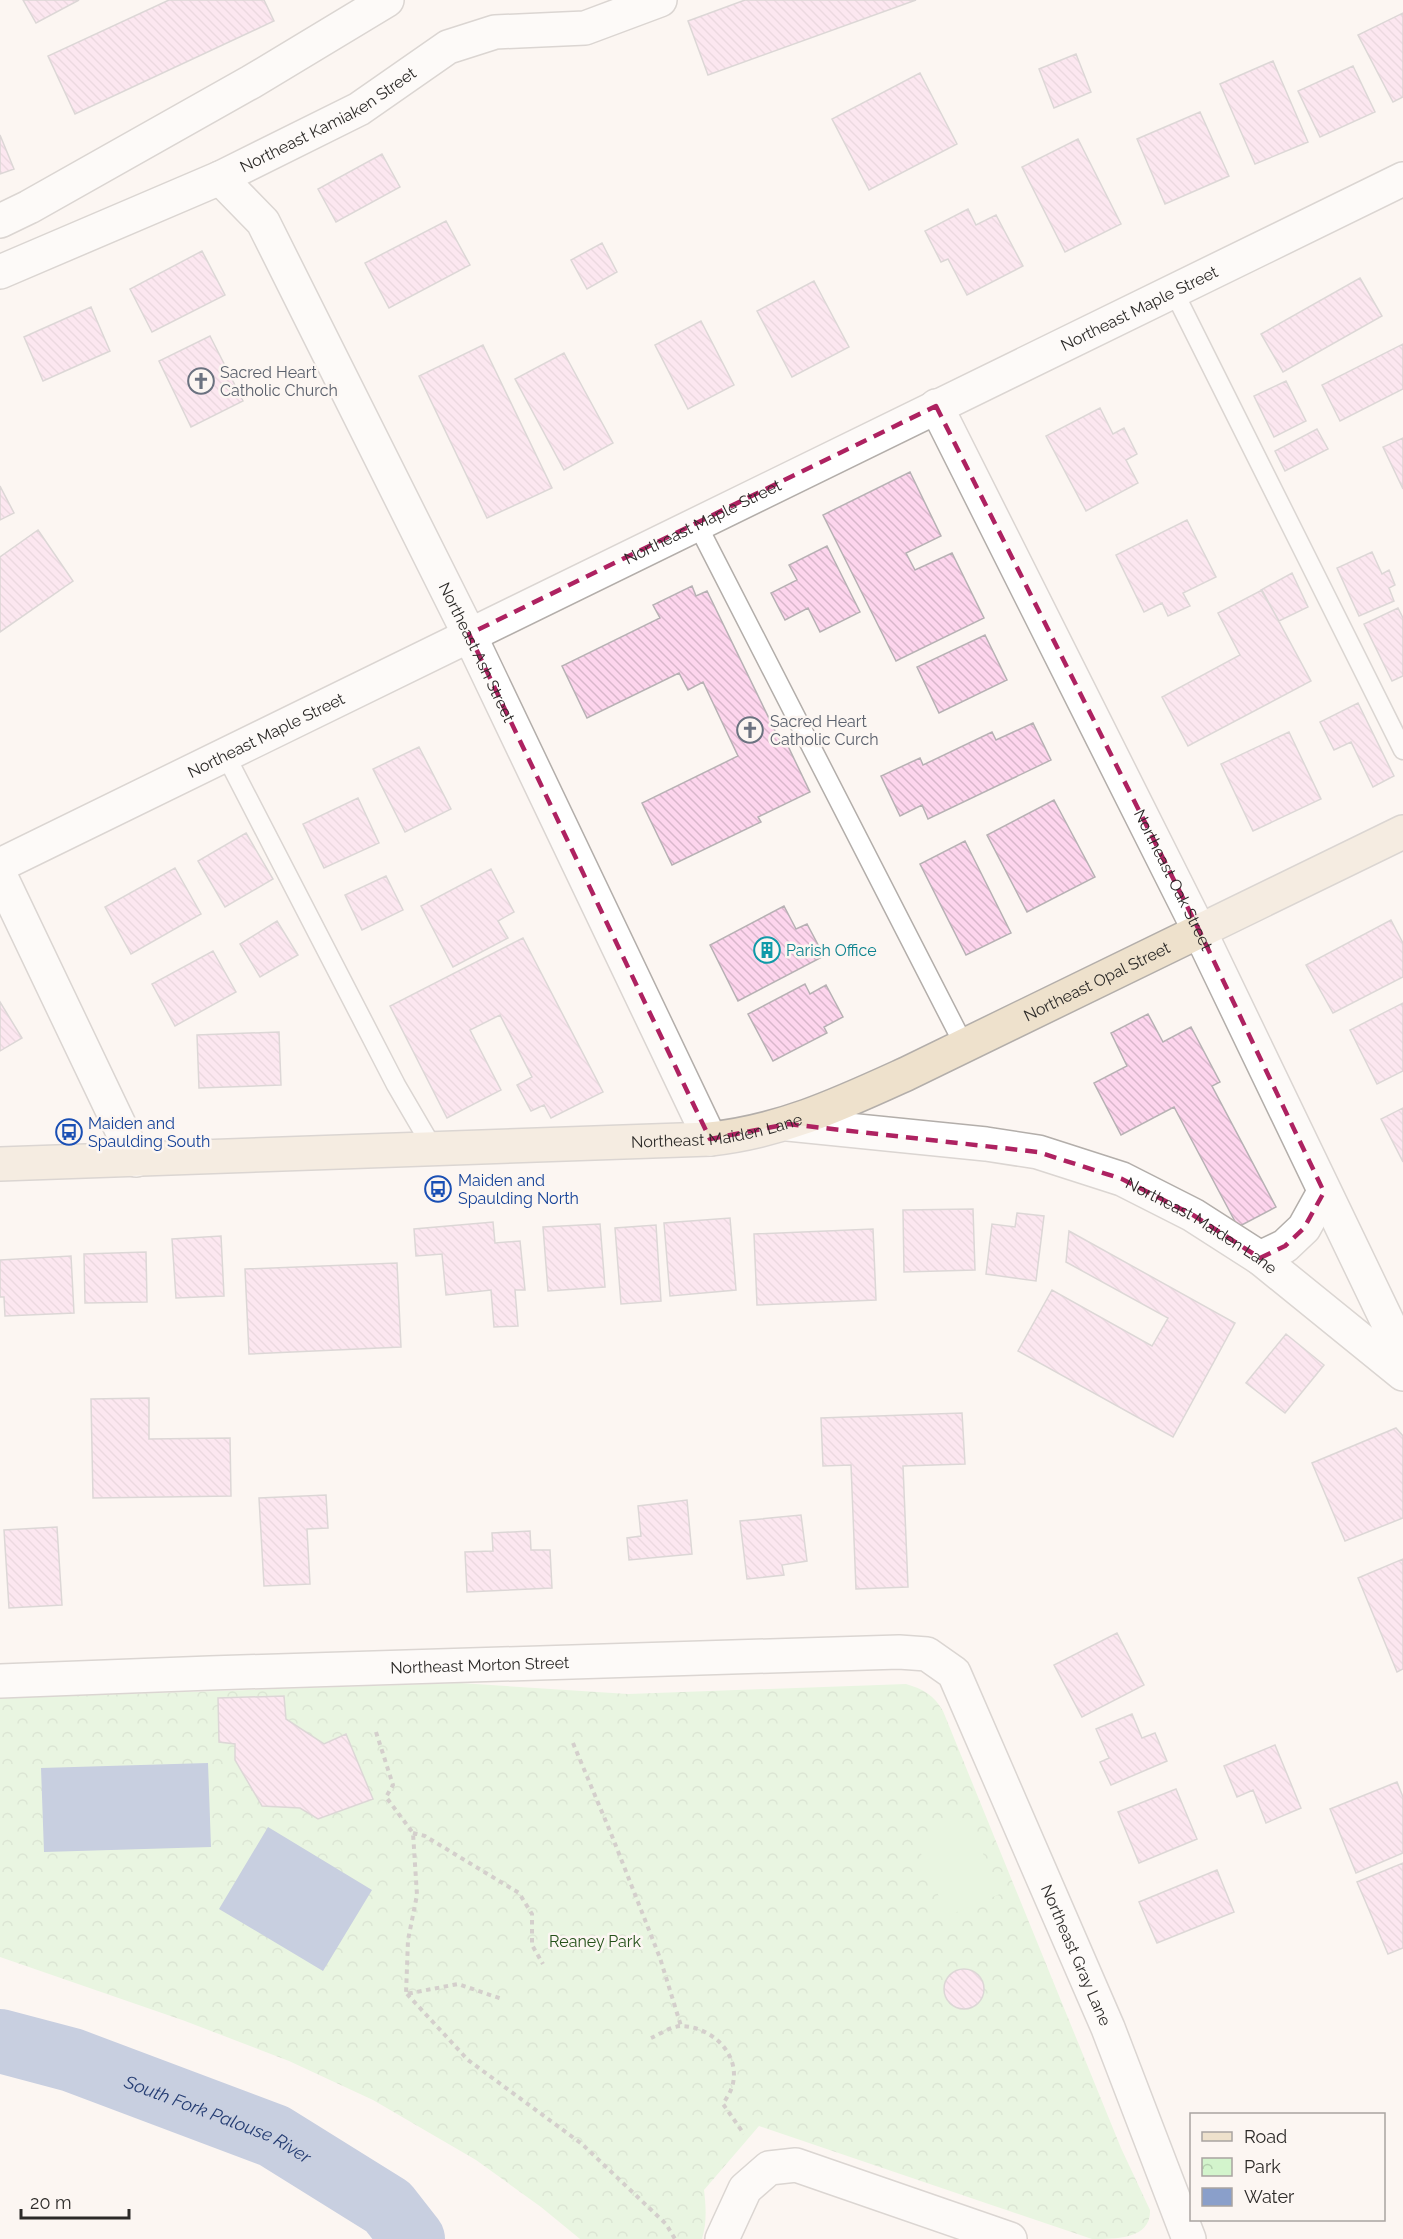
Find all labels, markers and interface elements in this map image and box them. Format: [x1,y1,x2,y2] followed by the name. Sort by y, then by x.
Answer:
[237,63,420,176] street label: Northeast Kamiaken Street
[1058,261,1221,354] street label: Northeast Maple Street
[220,363,338,400] place label: Sacred Heart Catholic Church
[186,366,216,396] church icon: Sacred Heart Catholic Church
[621,475,785,568] street label: Northeast Maple Street
[435,579,519,726] street label: Northeast Ash Street
[184,688,348,781] street label: Northeast Maple Street
[770,712,879,749] place label: Sacred Heart Catholic Curch
[735,715,765,745] church icon: Sacred Heart Catholic Curch
[1130,806,1217,954] street label: Northeast Oak Street
[752,935,782,965] building icon: Parish Office
[1020,937,1173,1025] street label: Northeast Opal Street
[786,941,877,960] place label: Parish Office
[631,1109,805,1151] street label: Northeast Maiden Lane
[88,1114,210,1151] place label: Maiden and Spaulding South
[54,1117,84,1147] bus stop icon: Maiden and Spaulding South
[458,1171,579,1208] place label: Maiden and Spaulding North
[1123,1173,1281,1278] street label: Northeast Maiden Lane
[423,1174,453,1204] bus stop icon: Maiden and Spaulding North
[390,1653,570,1677] street label: Northeast Morton Street
[1037,1882,1115,2029] street label: Northeast Gray Lane
[549,1932,641,1951] park label: Reaney Park
[121,2070,316,2168] water label: South Fork Palouse River
[1190,2113,1385,2221] legend
[1244,2126,1287,2147] text: Road
[1244,2156,1281,2177] text: Park
[21,2182,129,2220] scale bar
[1244,2186,1295,2207] text: Water
[30,2192,72,2213] text: 20 m

